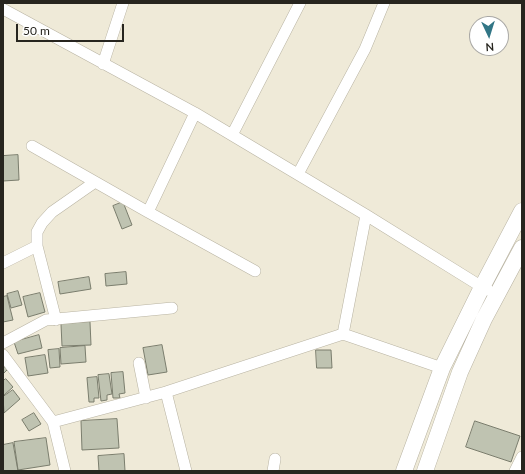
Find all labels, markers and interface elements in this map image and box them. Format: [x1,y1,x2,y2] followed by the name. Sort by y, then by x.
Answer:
[18,16,126,42] scale bar
[469,16,509,56] north arrow
[23,23,50,38] text: 50 m
[485,41,494,54] text: N

